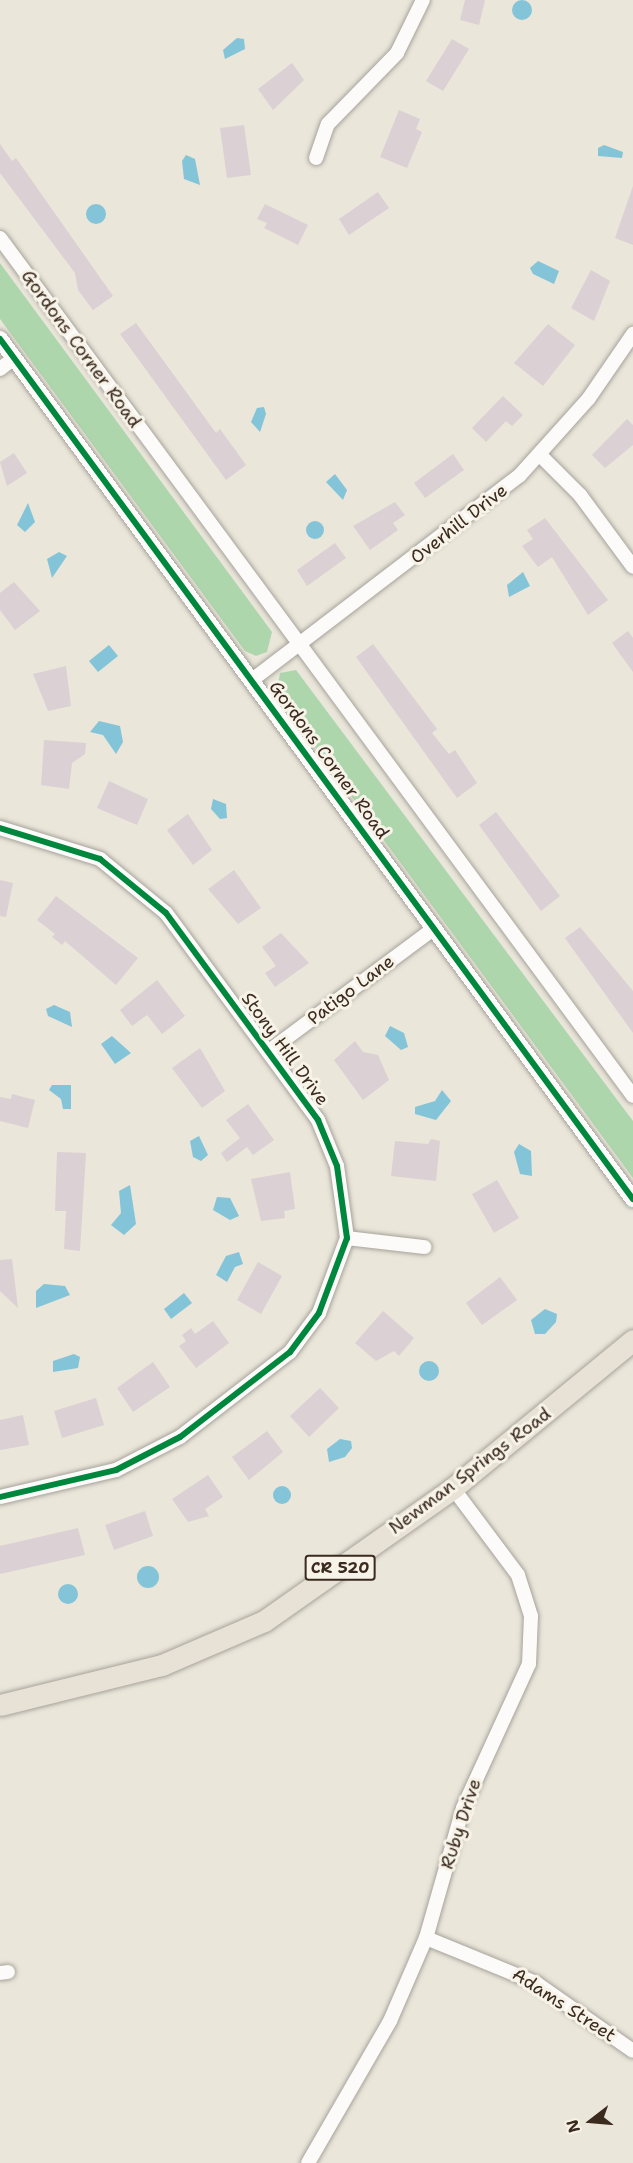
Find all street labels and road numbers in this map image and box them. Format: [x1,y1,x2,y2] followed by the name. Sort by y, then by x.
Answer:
[16,266,146,432] street label: Gordons Corner Road
[406,479,512,569] street label: Overhill Drive
[264,677,394,843] street label: Gordons Corner Road
[303,950,399,1030] street label: Patigo Lane
[237,988,333,1110] street label: Stony Hill Drive
[385,1403,555,1539] street label: Newman Springs Road
[304,1555,376,1581] road number: CR 520
[436,1776,486,1872] street label: Ruby Drive
[508,1964,620,2046] street label: Adams Street

